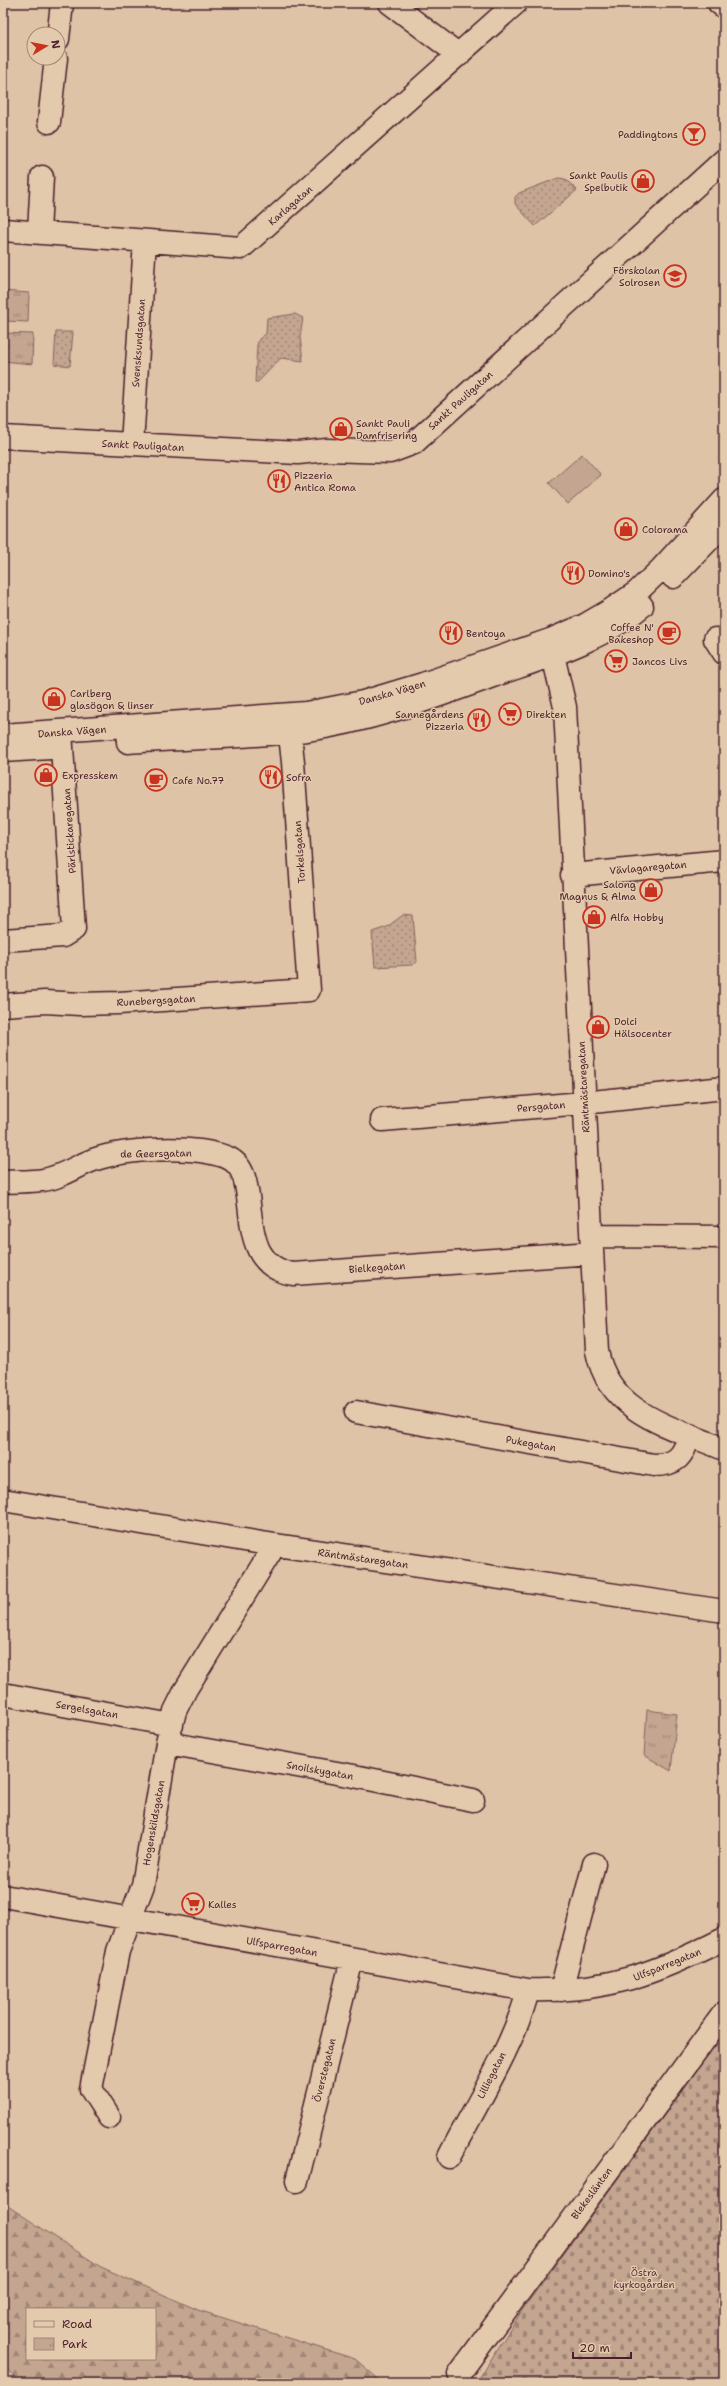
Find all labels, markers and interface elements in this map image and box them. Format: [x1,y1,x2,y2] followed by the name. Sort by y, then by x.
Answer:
[26,26,66,66] north arrow
[47,39,64,50] text: N
[681,121,707,147] bar icon: Paddingtons
[618,128,678,141] place label: Paddingtons
[630,168,656,194] shop icon: Sankt Paulis Spelbutik
[569,169,628,194] place label: Sankt Paulis Spelbutik
[266,183,315,228] street label: Karlagatan
[662,263,688,289] school or university icon: Förskolan Solrosen
[613,264,660,289] place label: Förskolan Solrosen
[129,298,148,388] street label: Svensksundsgatan
[425,368,495,433] street label: Sankt Pauligatan
[328,416,354,442] shop icon: Sankt Pauli Damfrisering
[356,417,417,442] place label: Sankt Pauli Damfrisering
[101,437,185,454] street label: Sankt Pauligatan
[266,468,292,494] restaurant icon: Pizzeria Antica Roma
[294,469,357,494] place label: Pizzeria Antica Roma
[613,516,639,542] shop icon: Colorama
[642,523,689,536] place label: Colorama
[560,560,586,586] restaurant icon: Domino's
[588,567,630,580] place label: Domino's
[438,620,464,646] restaurant icon: Bentoya
[656,620,682,646] cafe icon: Coffee N' Bakeshop
[609,621,654,646] place label: Coffee N' Bakeshop
[466,627,506,640] place label: Bentoya
[603,648,629,674] supermarket icon: Jancos Livs
[632,655,688,668] place label: Jancos Livs
[357,677,427,708] street label: Danska Vägen
[41,686,67,712] shop icon: Carlberg glasögon & linser
[70,687,154,712] place label: Carlberg glasögon & linser
[497,701,523,727] supermarket icon: Direkten
[466,707,492,733] restaurant icon: Sannegårdens Pizzeria
[395,708,465,733] place label: Sannegårdens Pizzeria
[526,708,566,721] place label: Direkten
[37,723,107,740] street label: Danska Vägen
[33,762,59,788] shop icon: Expresskem
[258,764,284,790] restaurant icon: Sofra
[143,767,169,793] cafe icon: Cafe No.77
[62,769,118,782] place label: Expresskem
[286,771,312,784] place label: Sofra
[172,774,224,787] place label: Cafe No.77
[60,788,79,874] street label: Pärlstickaregatan
[291,820,308,884] street label: Torkelsgatan
[609,858,687,877] street label: Vävlagaregatan
[638,877,664,903] shop icon: Salong Magnus & Alma
[559,878,637,903] place label: Salong Magnus & Alma
[581,904,607,930] shop icon: Alfa Hobby
[610,911,664,924] place label: Alfa Hobby
[116,992,196,1009] street label: Runebergsgatan
[585,1014,611,1040] shop icon: Dolci Hälsocenter
[614,1015,672,1040] place label: Dolci Hälsocenter
[575,1041,592,1133] street label: Räntmästaregatan
[516,1098,566,1115] street label: Persgatan
[120,1146,192,1161] street label: de Geersgatan
[348,1259,406,1276] street label: Bielkegatan
[505,1433,557,1454] street label: Pukegatan
[317,1546,409,1571] street label: Räntmästaregatan
[55,1698,119,1721] street label: Sergelsgatan
[285,1758,354,1783] street label: Snoilskygatan
[140,1779,167,1867] street label: Hogenskildsgatan
[180,1891,206,1917] supermarket icon: Kalles
[208,1898,237,1911] place label: Kalles
[245,1934,319,1959] street label: Ulfsparregatan
[631,1945,703,1984] street label: Ulfsparregatan
[310,2037,339,2103] street label: Överstegatan
[474,2050,509,2101] street label: Lilliegatan
[568,2165,615,2222] street label: Blekeslänten
[613,2266,675,2291] park label: Östra kyrkogården
[26,2308,156,2360] legend
[62,2316,93,2332] text: Road
[573,2334,631,2360] scale bar
[62,2336,88,2352] text: Park
[579,2340,610,2356] text: 20 m

